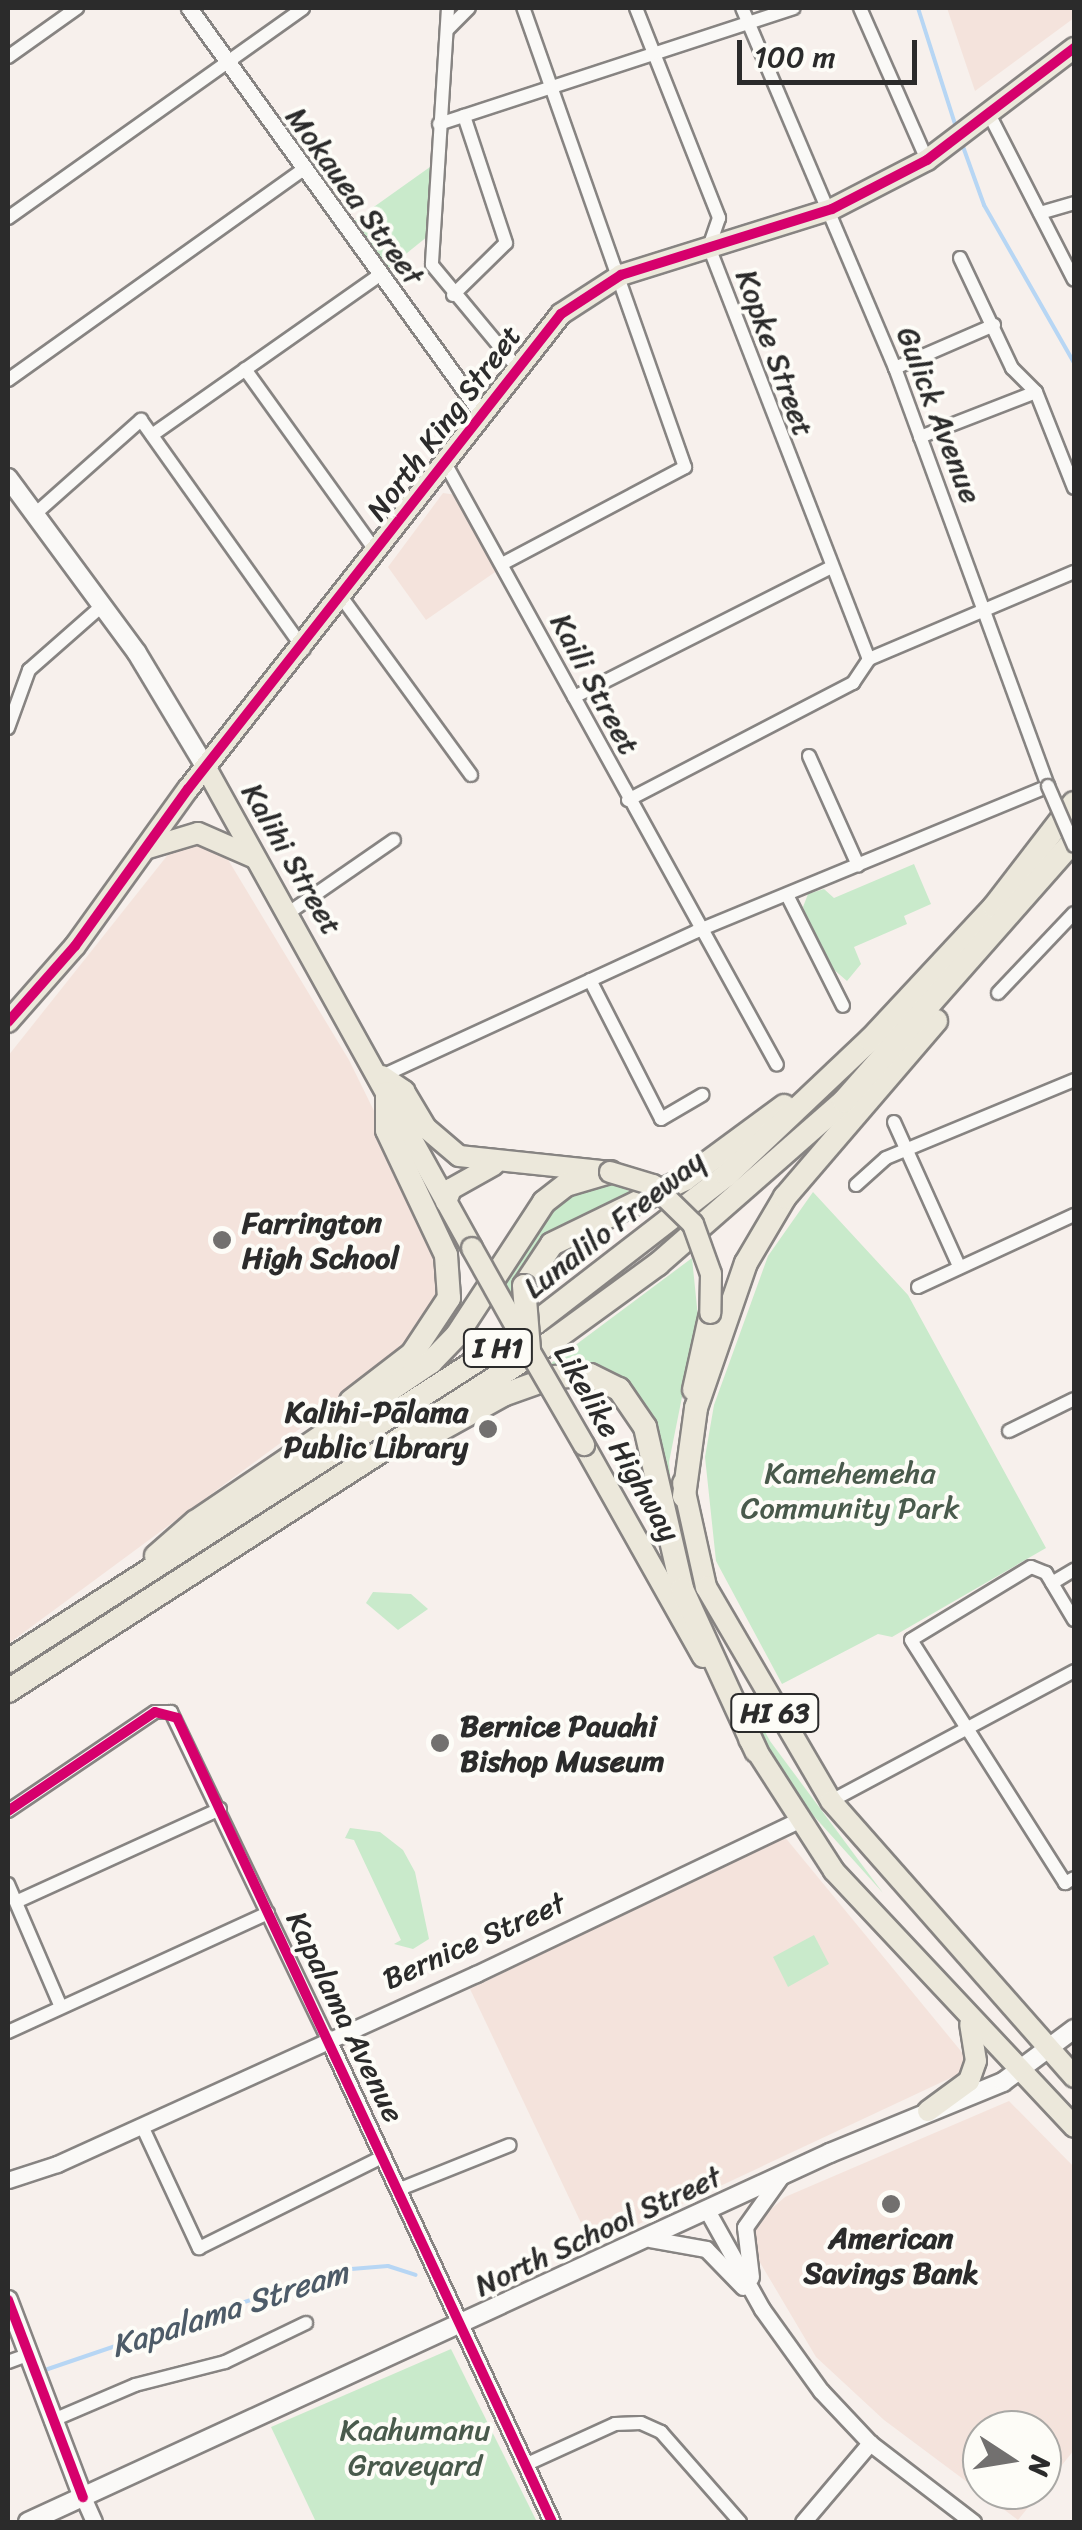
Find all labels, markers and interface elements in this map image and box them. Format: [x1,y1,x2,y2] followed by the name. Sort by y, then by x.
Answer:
[742,20,922,82] scale bar
[754,30,836,84] text: 100 m
[278,100,432,292] street label: Mokauea Street
[728,264,822,442] street label: Kopke Street
[358,317,530,529] street label: North King Street
[889,322,989,508] street label: Gulick Avenue
[543,608,647,760] street label: Kaili Street
[234,777,350,941] street label: Kalihi Street
[516,1142,712,1306] street label: Lunalilo Freeway
[242,1205,399,1276] place label: Farrington High School
[211,1229,233,1251] marker: Farrington High School
[460,1325,536,1371] road number: I H1
[546,1338,688,1548] street label: Likelike Highway
[284,1394,468,1464] place label: Kalihi-Pālama Public Library
[477,1418,499,1440] marker: Kalihi-Pālama Public Library
[741,1455,959,1526] park label: Kamehemeha Community Park
[730,1690,820,1736] road number: HI 63
[460,1708,665,1778] place label: Bernice Pauahi Bishop Museum
[429,1732,451,1754] marker: Bernice Pauahi Bishop Museum
[377,1885,571,1997] street label: Bernice Street
[279,1906,411,2128] street label: Kapalama Avenue
[469,2158,727,2304] street label: North School Street
[880,2193,902,2215] marker: American Savings Bank
[803,2220,979,2290] place label: American Savings Bank
[107,2254,353,2366] water label: Kapalama Stream
[962,2410,1062,2510] north arrow
[340,2412,490,2482] park label: Kaahumanu Graveyard
[1014,2451,1066,2481] text: N

